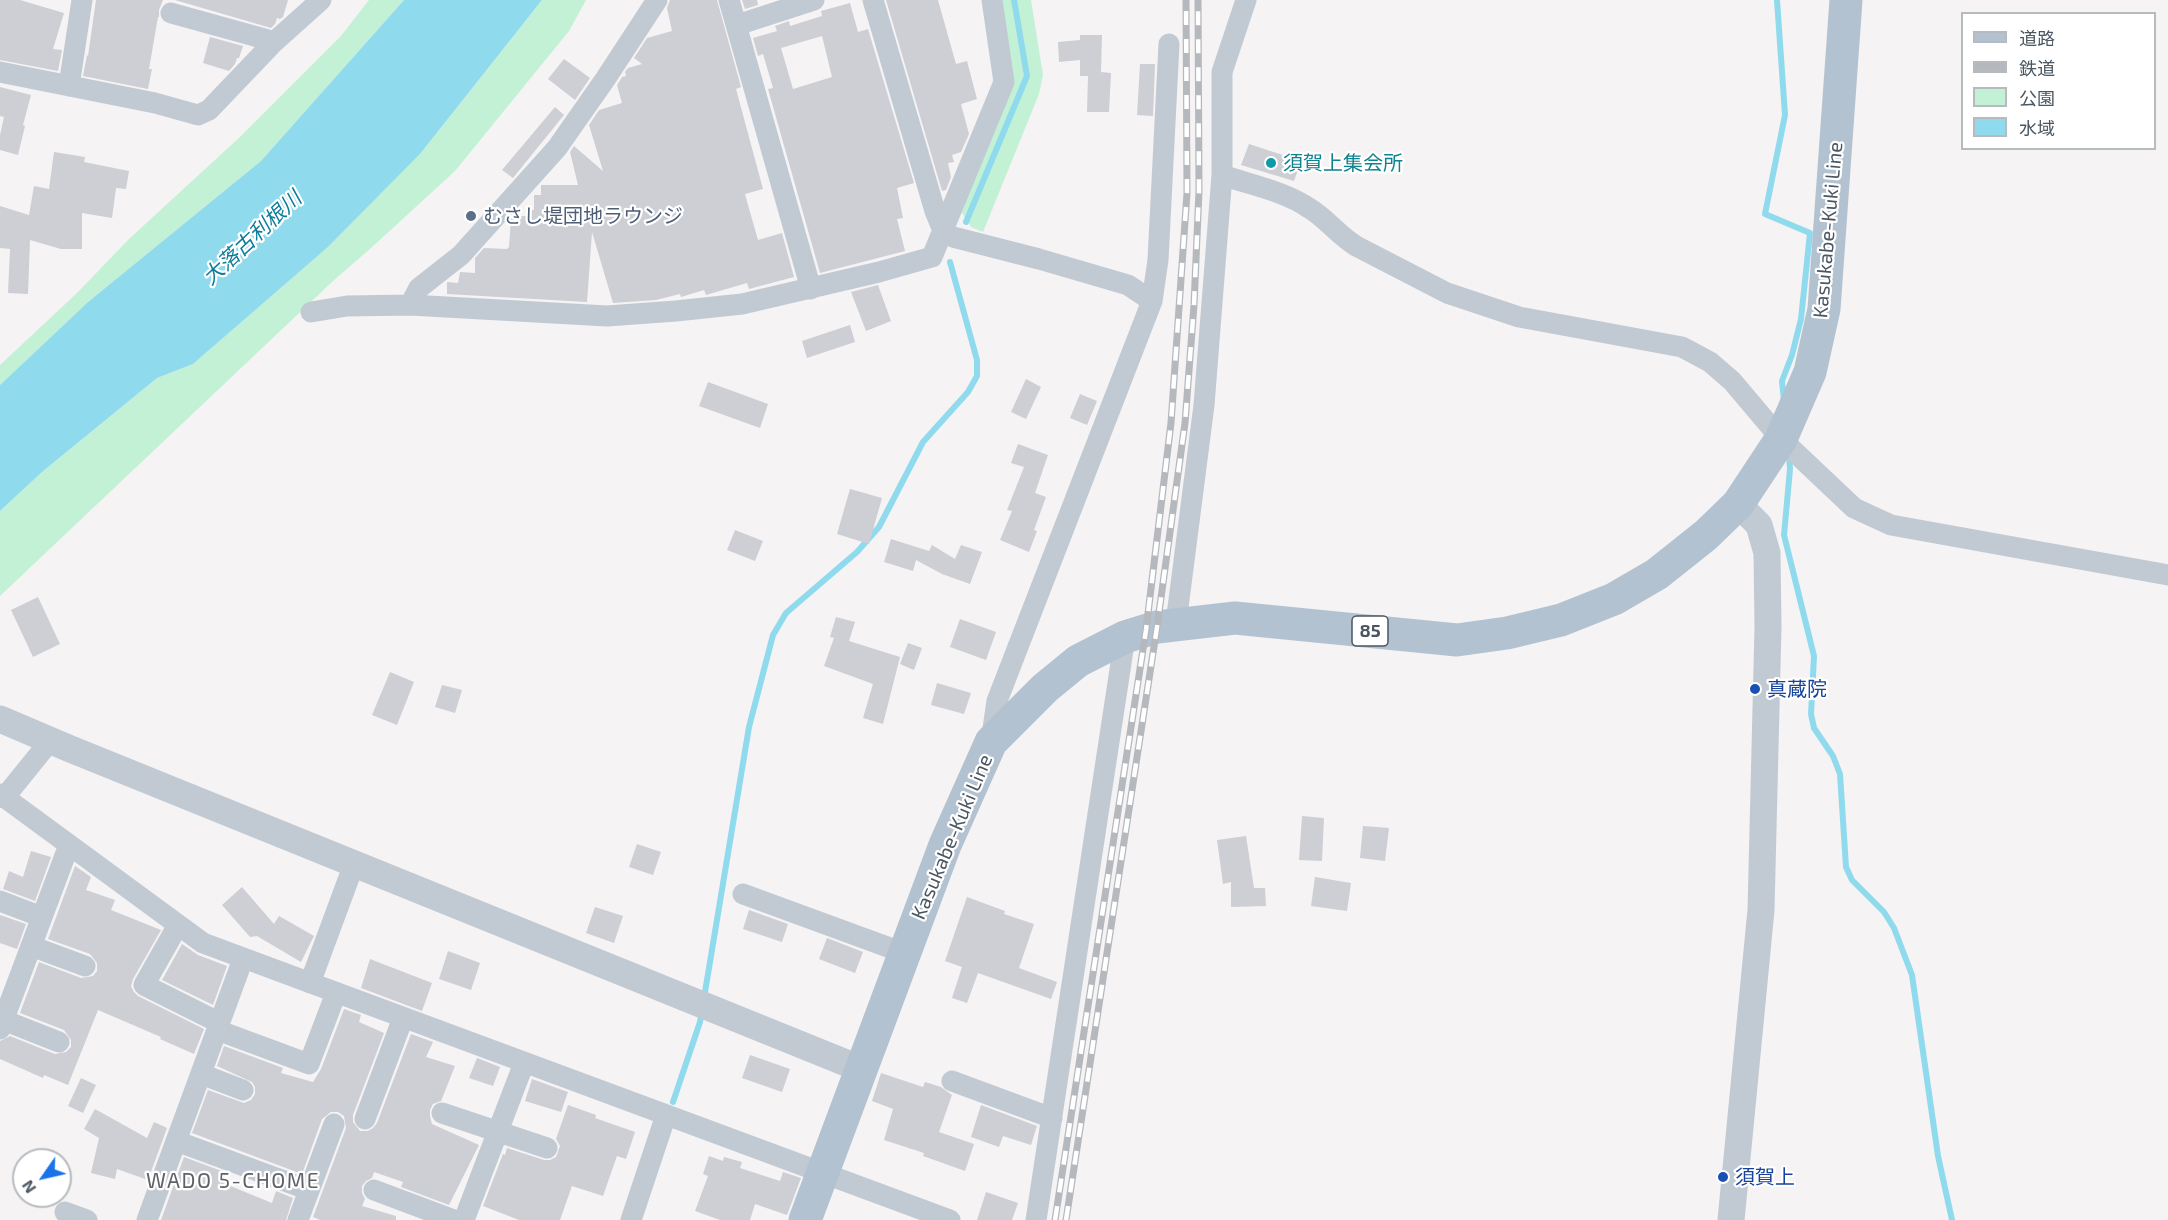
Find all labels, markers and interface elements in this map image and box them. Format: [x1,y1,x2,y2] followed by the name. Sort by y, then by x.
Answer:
[1961,12,2156,150] legend
[2019,27,2055,49] text: 道路
[2019,57,2055,79] text: 鉄道
[2019,87,2055,109] text: 公園
[2019,117,2055,139] text: 水域
[1808,141,1848,319] street label: Kasukabe-Kuki Line
[1283,151,1403,175] place label: 須賀上集会所
[1264,156,1278,170] marker: 須賀上集会所
[197,186,307,290] water label: 大落古利根川
[483,204,683,228] place label: むさし堤団地ラウンジ
[464,209,478,223] marker: むさし堤団地ラウンジ
[1352,616,1388,646] road number: 85
[1767,677,1827,701] place label: 真蔵院
[1748,682,1762,696] marker: 真蔵院
[906,751,998,923] street label: Kasukabe-Kuki Line
[12,1148,72,1208] north arrow
[1735,1165,1795,1189] place label: 須賀上
[146,1168,320,1194] district label: WADO 5-CHOME
[1716,1170,1730,1184] marker: 須賀上
[17,1177,39,1197] text: N

